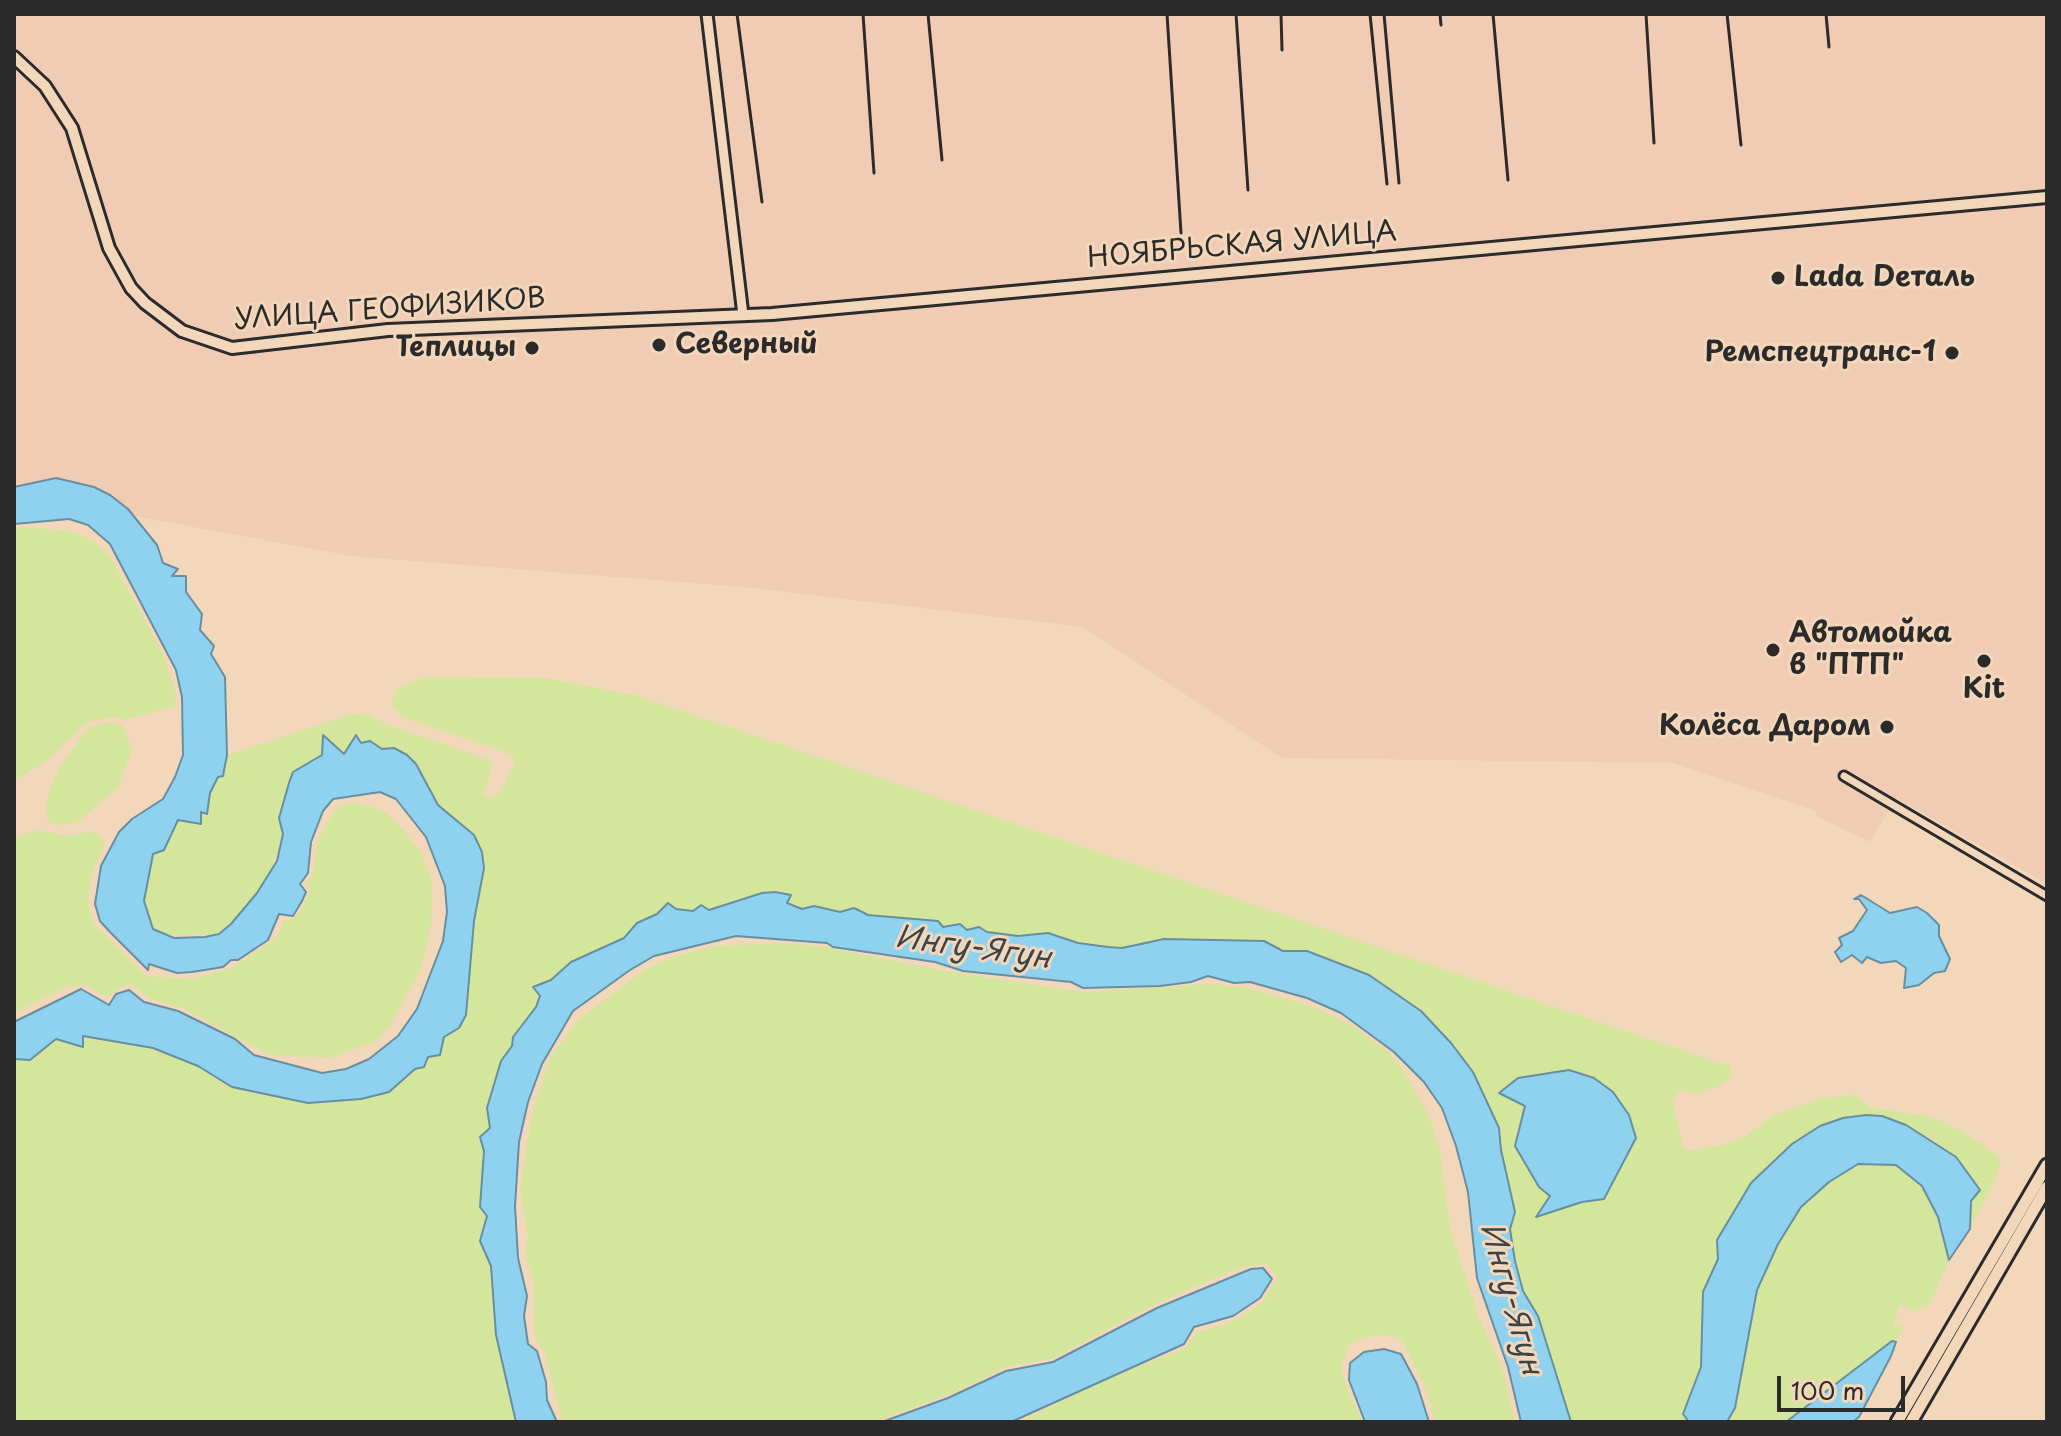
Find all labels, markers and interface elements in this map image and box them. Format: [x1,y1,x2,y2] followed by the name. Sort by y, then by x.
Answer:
[1086,216,1398,276] street label: НОЯБРЬСКАЯ УЛИЦА
[1794,261,1975,295] place label: Lada Dеталь
[1769,269,1787,287] marker: Lada Dеталь
[233,282,547,338] street label: УЛИЦА ГЕОФИЗИКОВ
[675,328,818,362] place label: Северный
[396,331,516,365] place label: Теплицы
[650,336,668,354] marker: Северный
[1705,336,1936,370] place label: Ремспецтранс-1
[523,339,541,357] marker: Теплицы
[1943,344,1961,362] marker: Ремспецтранс-1
[1789,617,1952,683] place label: Автомойка в "ПТП"
[1764,641,1782,659] marker: Автомойка в "ПТП"
[1975,652,1993,670] marker: Kit
[1963,673,2005,707] place label: Kit
[1659,710,1871,744] place label: Колёса Даром
[1878,718,1896,736] marker: Колёса Даром
[893,920,1053,978] water label: Ингу-Ягун
[1471,1219,1549,1379] water label: Ингу-Ягун
[1781,1360,1909,1410] scale bar
[1791,1372,1864,1408] text: 100 m

